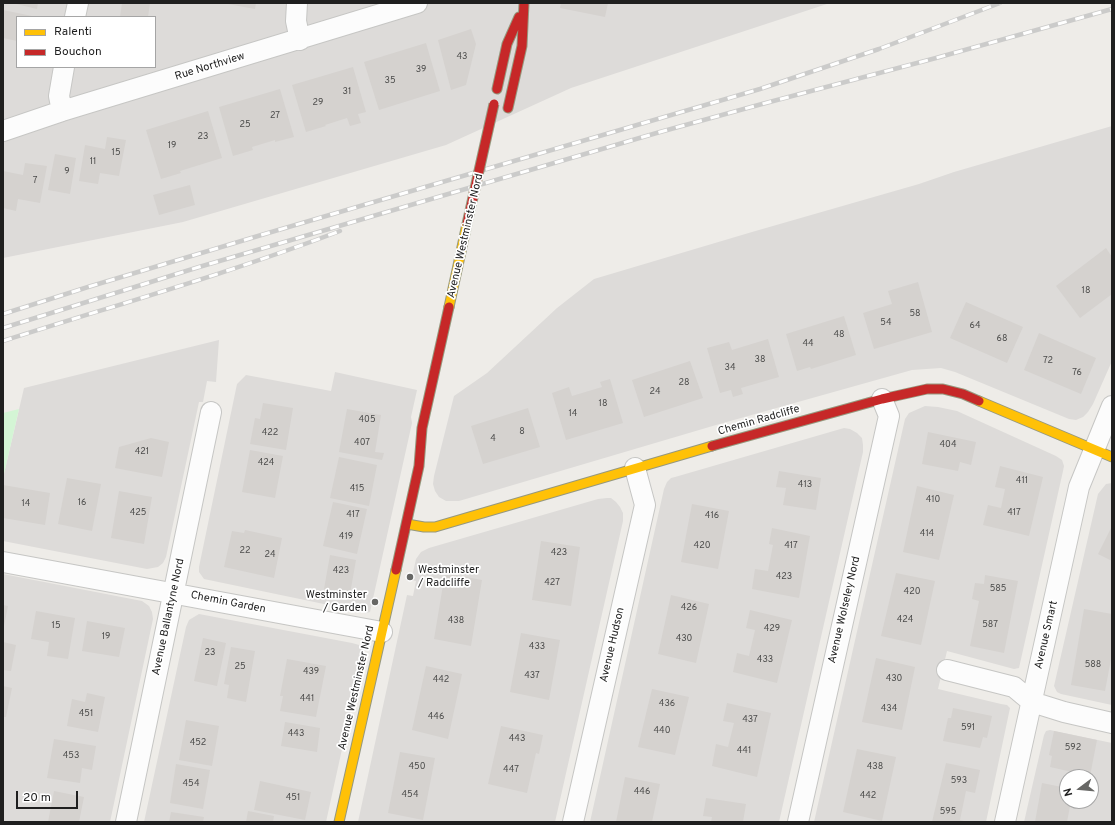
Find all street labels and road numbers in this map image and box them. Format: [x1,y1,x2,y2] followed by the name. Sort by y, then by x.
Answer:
[173,50,247,84] street label: Rue Northview
[445,172,487,300] street label: Avenue Westminster Nord
[717,403,801,439] street label: Chemin Radcliffe
[826,555,864,665] street label: Avenue Wolseley Nord
[150,557,188,677] street label: Avenue Ballantyne Nord
[189,589,267,617] street label: Chemin Garden
[1033,599,1061,671] street label: Avenue Smart
[598,606,628,684] street label: Avenue Hudson
[336,624,378,752] street label: Avenue Westminster Nord

